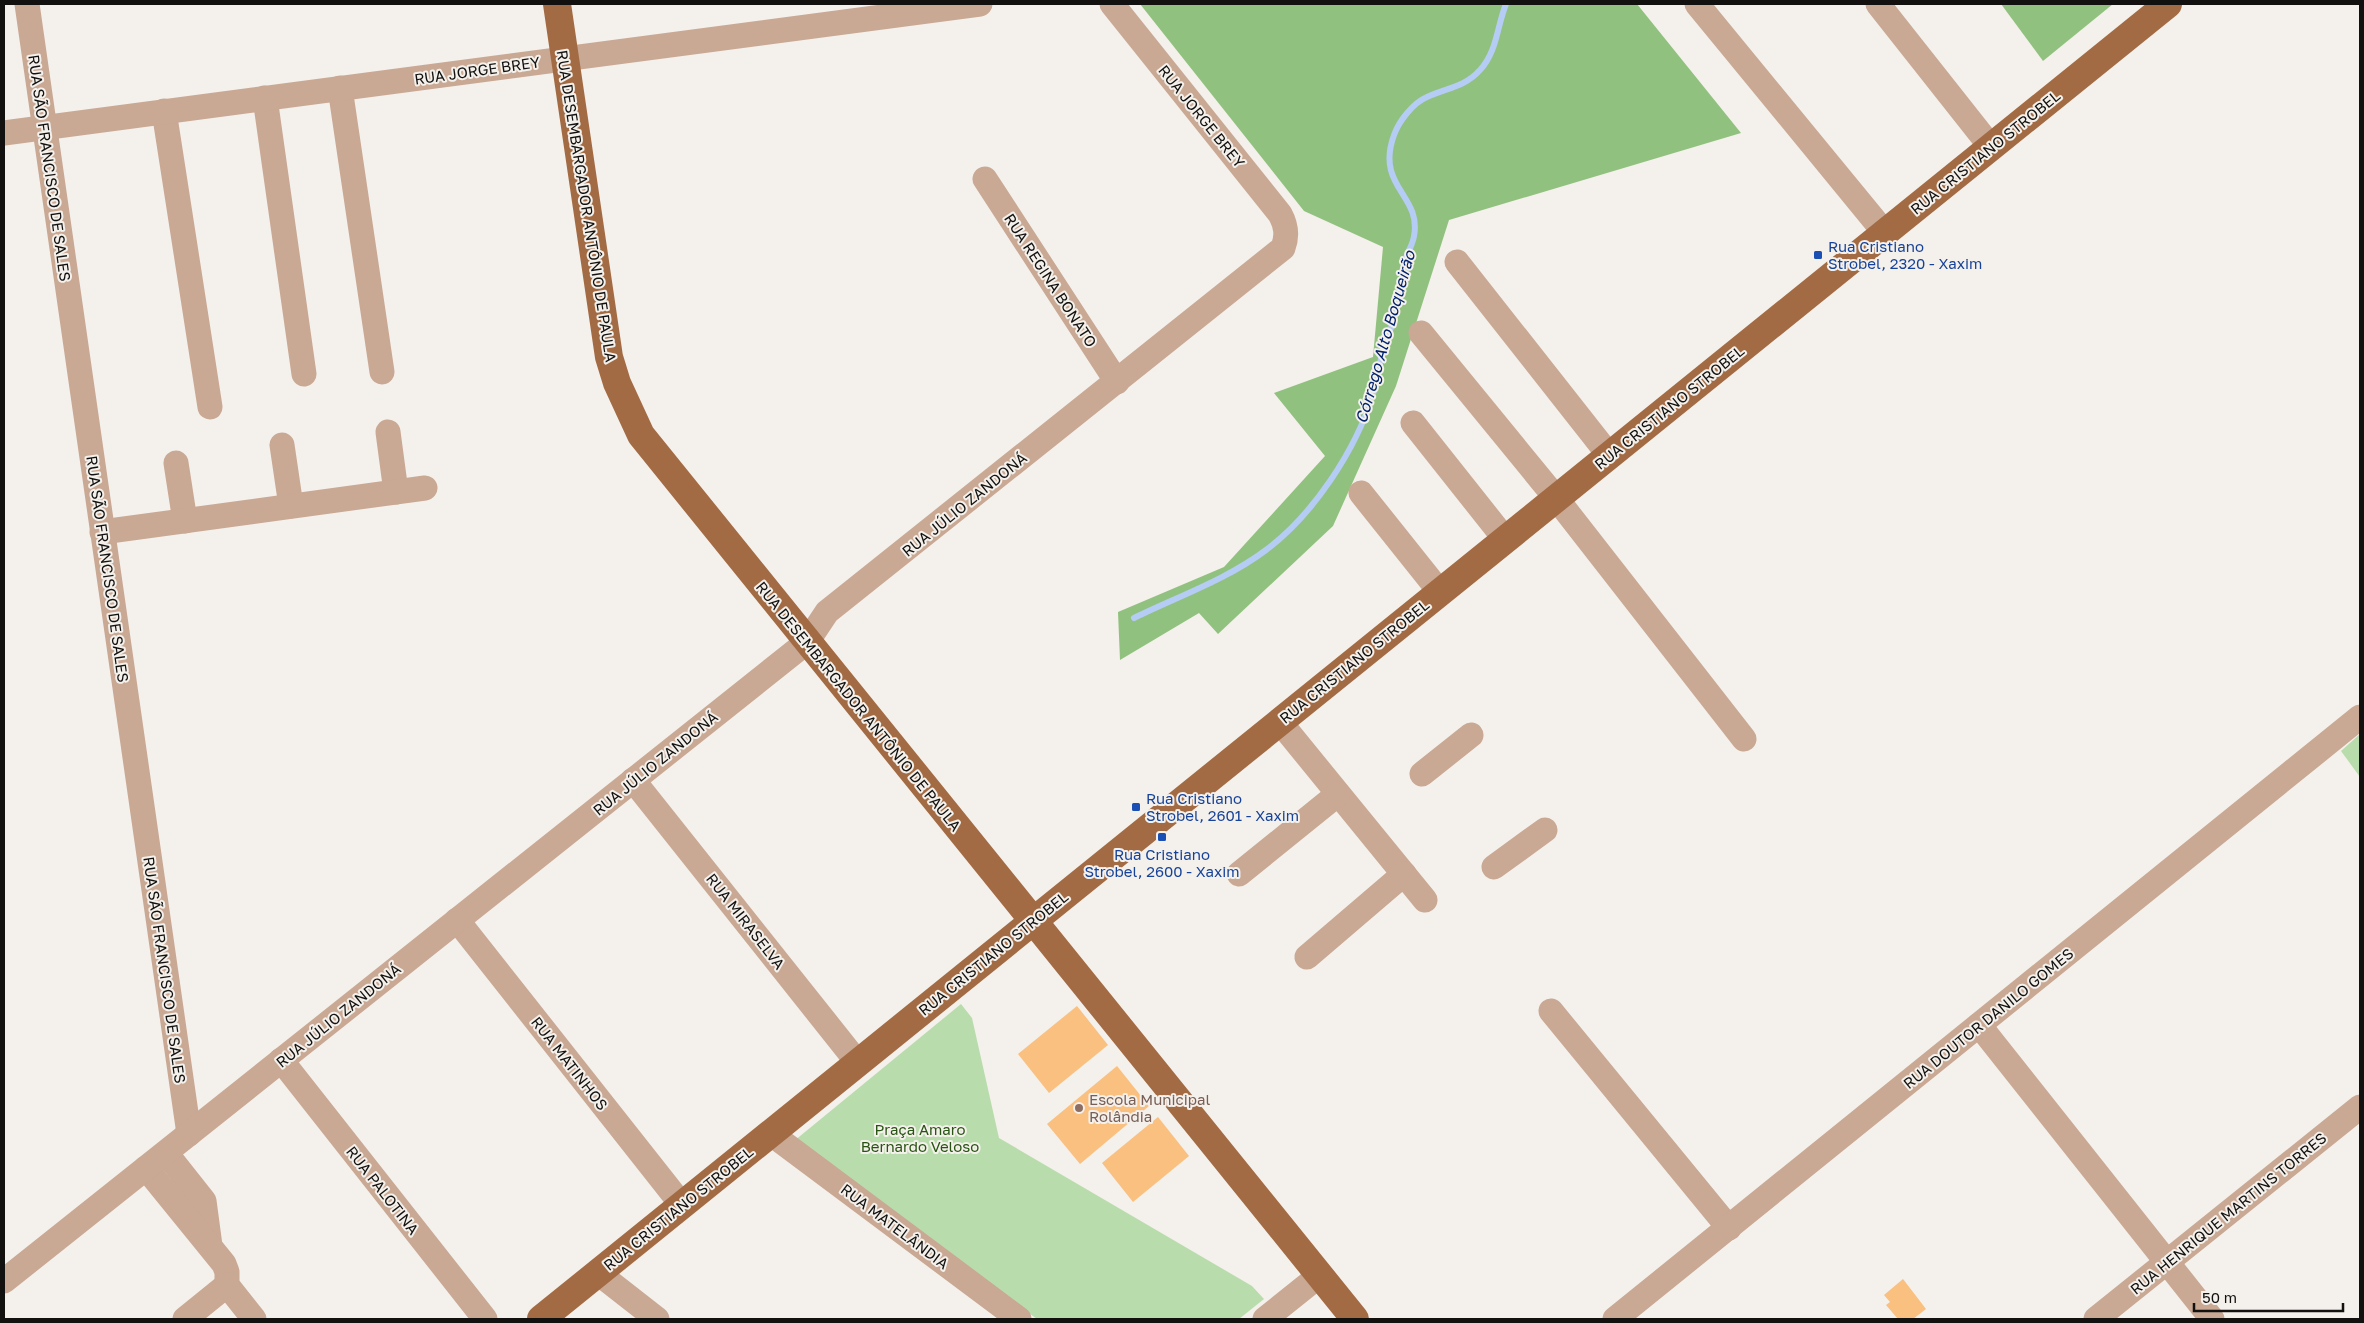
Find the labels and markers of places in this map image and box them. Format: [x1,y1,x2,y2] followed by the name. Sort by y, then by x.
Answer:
[1828,237,1982,272] place label: Rua Cristiano Strobel, 2320 - Xaxim
[1812,249,1824,261] marker: Rua Cristiano Strobel, 2320 - Xaxim
[1146,789,1299,824] place label: Rua Cristiano Strobel, 2601 - Xaxim
[1130,801,1142,813] marker: Rua Cristiano Strobel, 2601 - Xaxim
[1156,831,1168,843] marker: Rua Cristiano Strobel, 2600 - Xaxim
[1084,845,1240,880] place label: Rua Cristiano Strobel, 2600 - Xaxim
[1089,1090,1210,1125] place label: Escola Municipal Rolândia
[1073,1102,1085,1114] marker: Escola Municipal Rolândia

